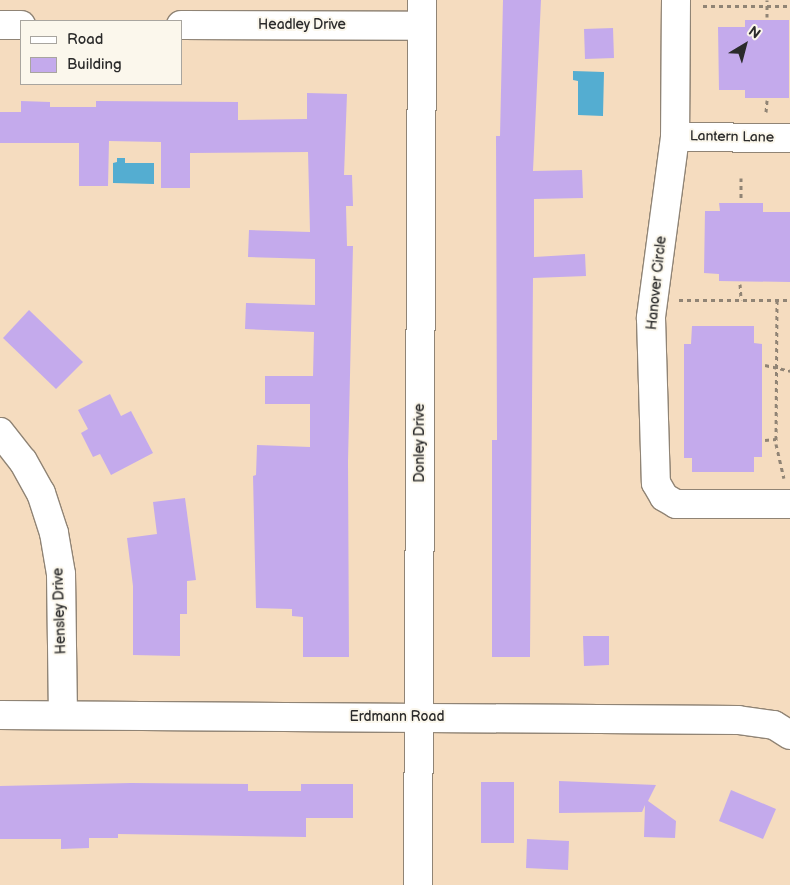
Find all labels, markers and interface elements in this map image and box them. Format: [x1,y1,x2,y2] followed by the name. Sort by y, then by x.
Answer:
[258,17,346,33] street label: Headley Drive
[20,20,182,85] legend
[720,20,770,70] north arrow
[745,23,764,43] text: N
[67,30,103,49] text: Road
[67,55,122,74] text: Building
[690,128,774,146] street label: Lantern Lane
[644,235,670,331] street label: Hanover Circle
[412,403,428,483] street label: Donley Drive
[50,567,70,655] street label: Hensley Drive
[350,709,444,725] street label: Erdmann Road

